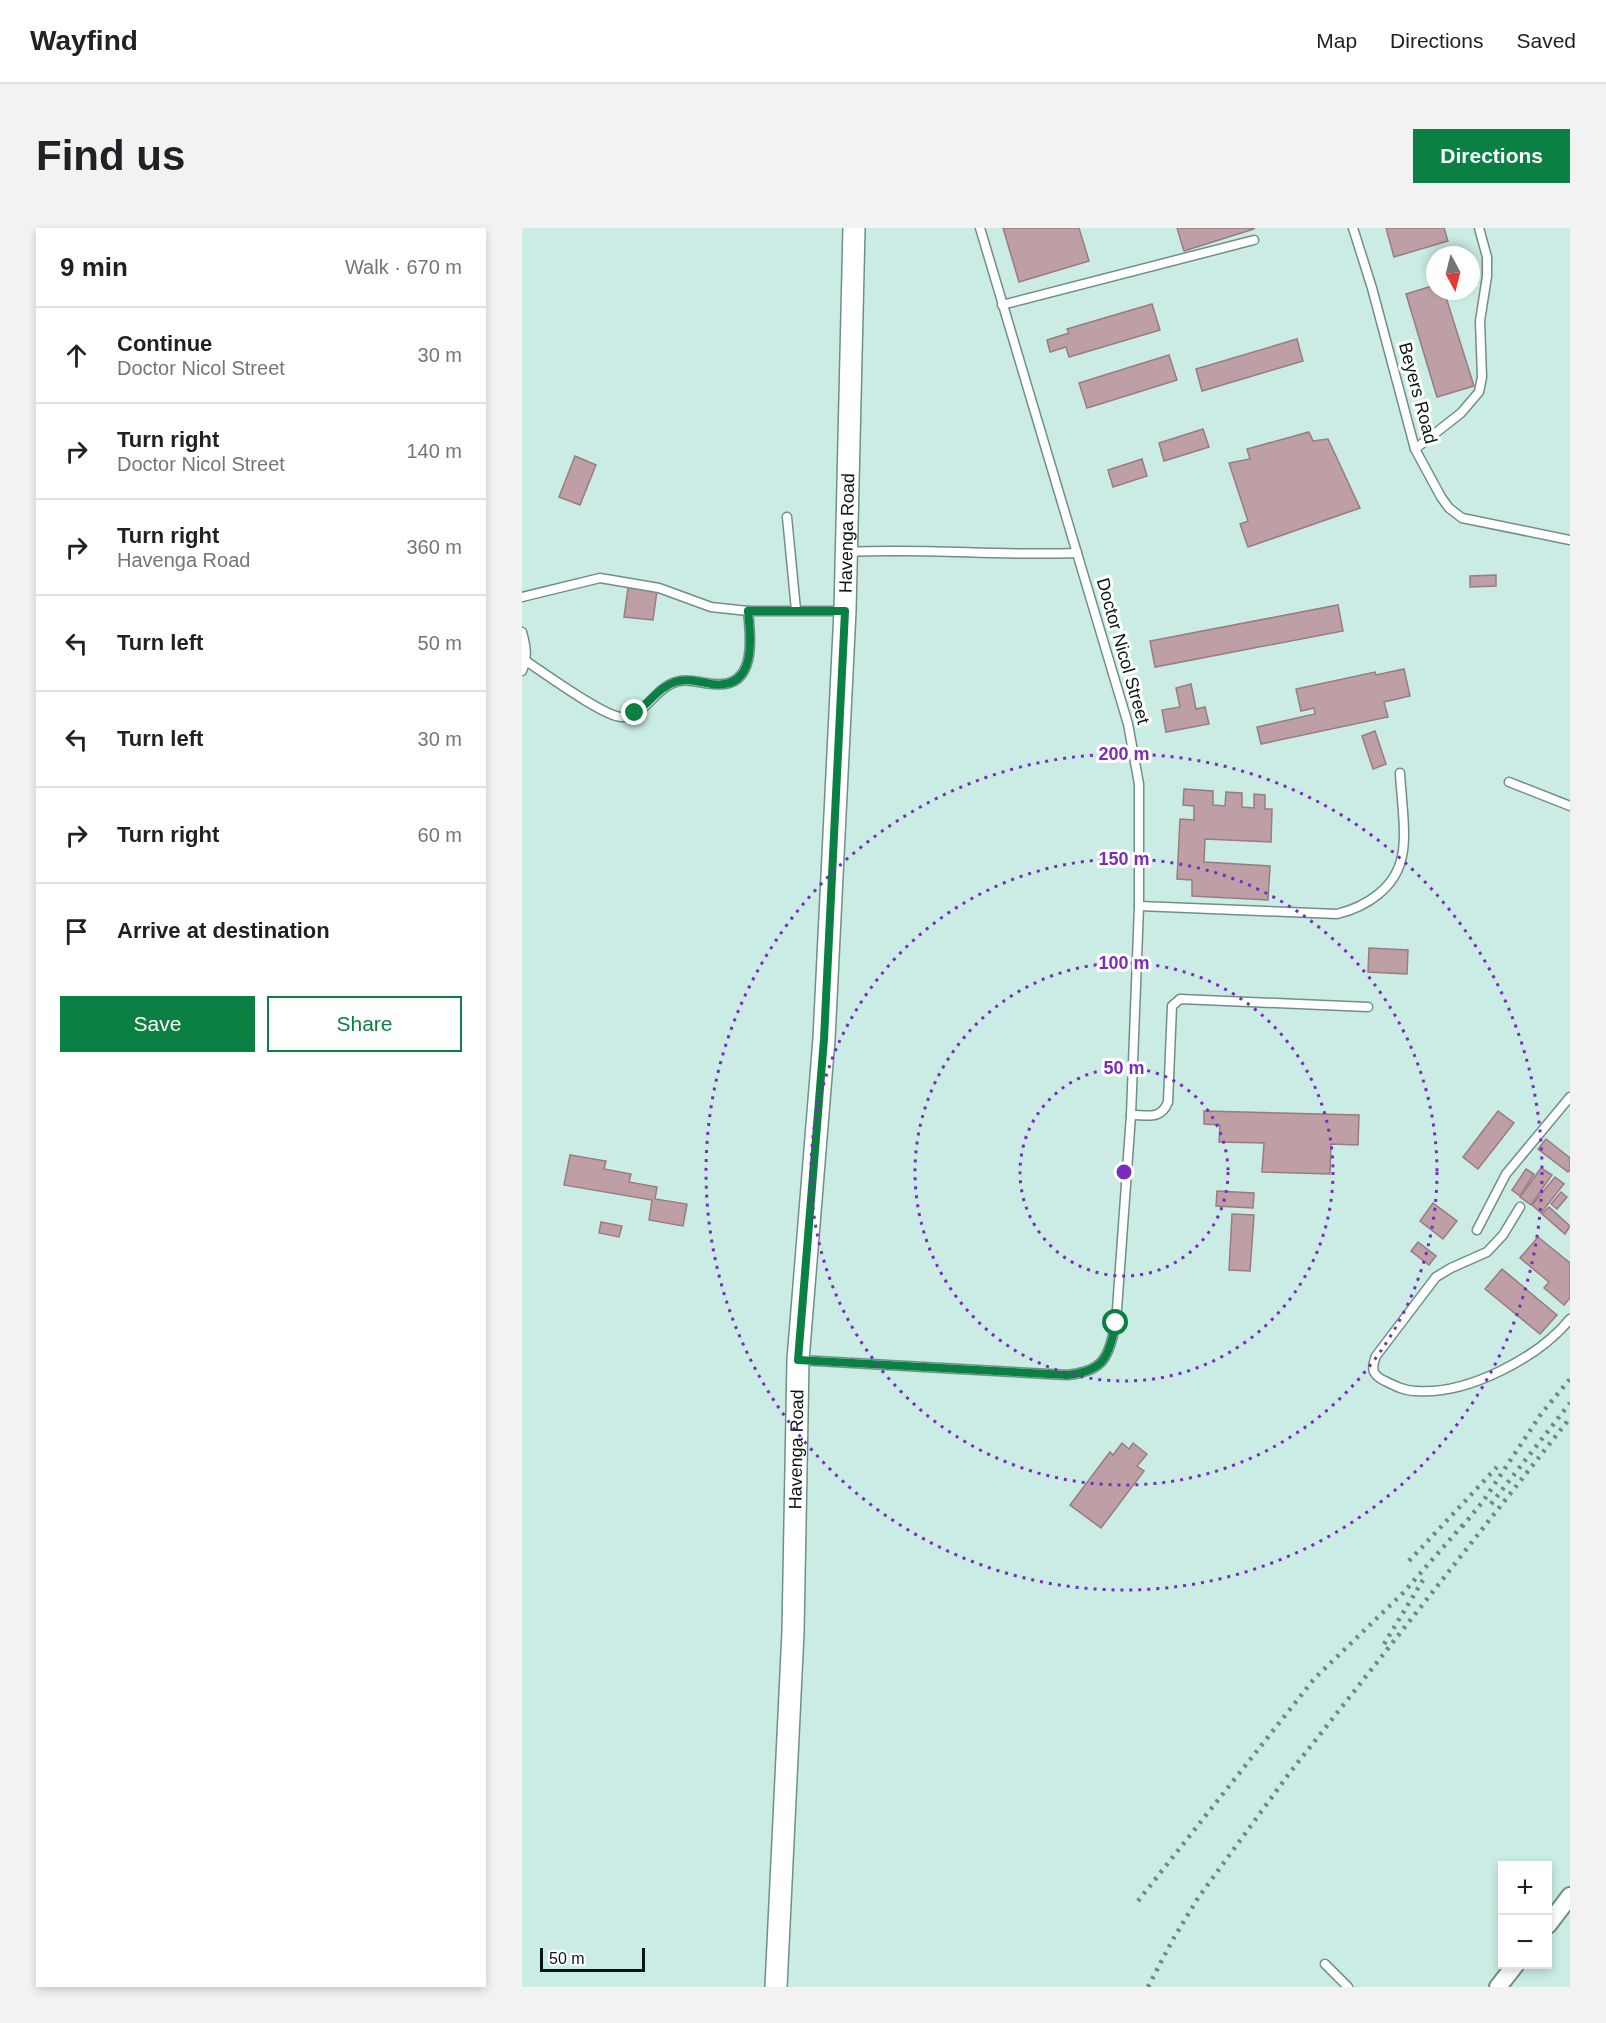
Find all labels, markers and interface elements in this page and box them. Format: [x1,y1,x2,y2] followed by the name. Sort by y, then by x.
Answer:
[30,25,138,56] text: Wayfind
[1316,29,1357,52] text: Map
[1390,29,1483,52] text: Directions
[1516,29,1576,52] text: Saved
[1413,129,1570,183] button: Directions
[36,132,185,179] text: Find us
[1426,246,1480,300] north arrow
[60,252,128,282] text: 9 min
[345,256,462,278] text: Walk · 670 m
[117,331,212,356] text: Continue
[60,339,93,372] icon: ahead
[1395,340,1441,446] street label: Beyers Road
[418,344,462,366] text: 30 m
[117,357,285,379] text: Doctor Nicol Street
[117,427,219,452] text: Turn right
[60,435,93,468] icon: right
[406,440,462,462] text: 140 m
[117,453,285,475] text: Doctor Nicol Street
[835,473,858,593] street label: Havenga Road
[117,523,219,548] text: Turn right
[60,531,93,564] icon: right
[406,536,462,558] text: 360 m
[117,549,250,571] text: Havenga Road
[1093,576,1153,726] street label: Doctor Nicol Street
[60,627,93,660] icon: left
[117,630,203,655] text: Turn left
[418,632,462,654] text: 50 m
[621,699,647,725] route end
[60,723,93,756] icon: left
[117,726,203,751] text: Turn left
[418,728,462,750] text: 30 m
[1098,744,1150,764] text: 200 m
[60,819,93,852] icon: right
[117,822,219,847] text: Turn right
[418,824,462,846] text: 60 m
[1098,849,1150,869] text: 150 m
[60,915,93,948] icon: arrive
[117,918,330,943] text: Arrive at destination
[1098,953,1150,973] text: 100 m
[60,996,255,1052] button: Save
[267,996,462,1052] button: Share
[1103,1058,1145,1078] text: 50 m
[1114,1162,1134,1182] centre of rings
[1102,1309,1128,1335] route start
[785,1389,807,1510] street label: Havenga Road
[1498,1861,1552,1969] map controls
[1498,1861,1552,1915] button: +
[1498,1915,1552,1969] button: −
[540,1945,645,1972] scale bar
[549,1950,585,1967] text: 50 m

